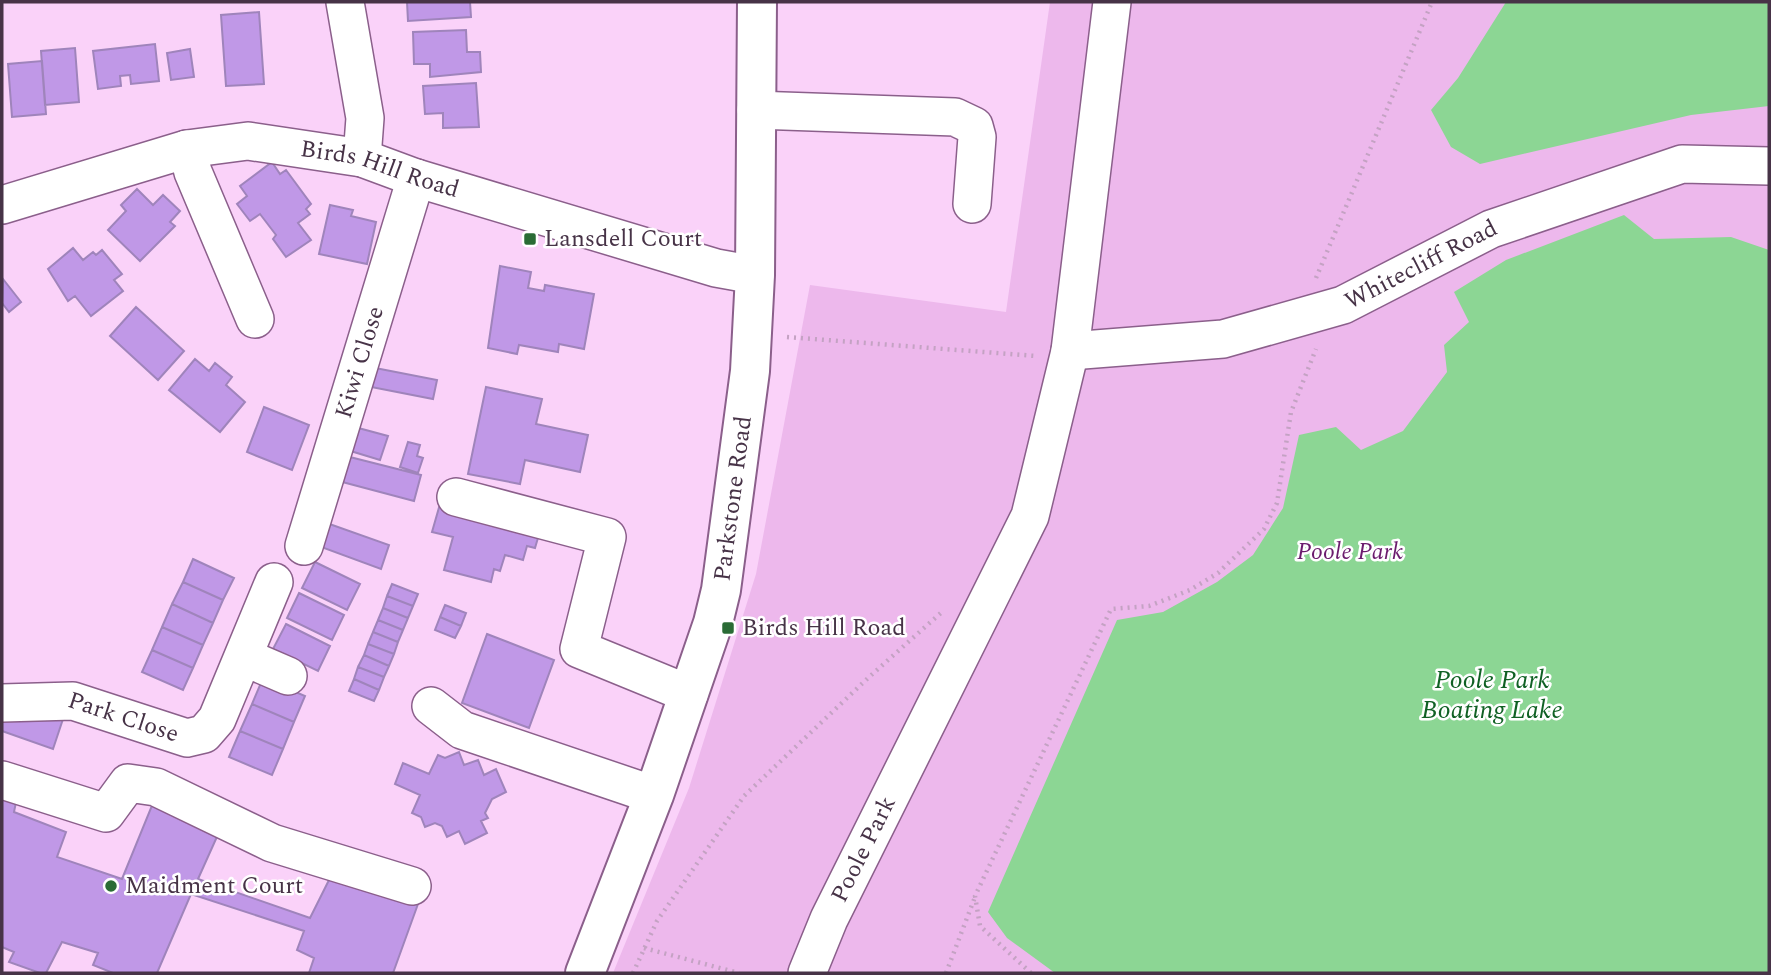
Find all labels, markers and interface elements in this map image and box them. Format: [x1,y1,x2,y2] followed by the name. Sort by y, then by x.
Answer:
[298,131,464,208] street label: Birds Hill Road
[1338,211,1504,319] street label: Whitecliff Road
[544,221,702,257] place label: Lansdell Court
[522,231,538,247] marker: Lansdell Court
[326,302,394,423] street label: Kiwi Close
[704,414,762,583] street label: Parkstone Road
[1297,534,1403,570] park label: Poole Park
[742,610,906,646] place label: Birds Hill Road
[720,620,736,636] marker: Birds Hill Road
[1421,660,1563,730] water label: Poole Park Boating Lake
[63,682,184,752] street label: Park Close
[822,790,905,909] street label: Poole Park
[125,868,303,904] place label: Maidment Court
[103,878,119,894] marker: Maidment Court

